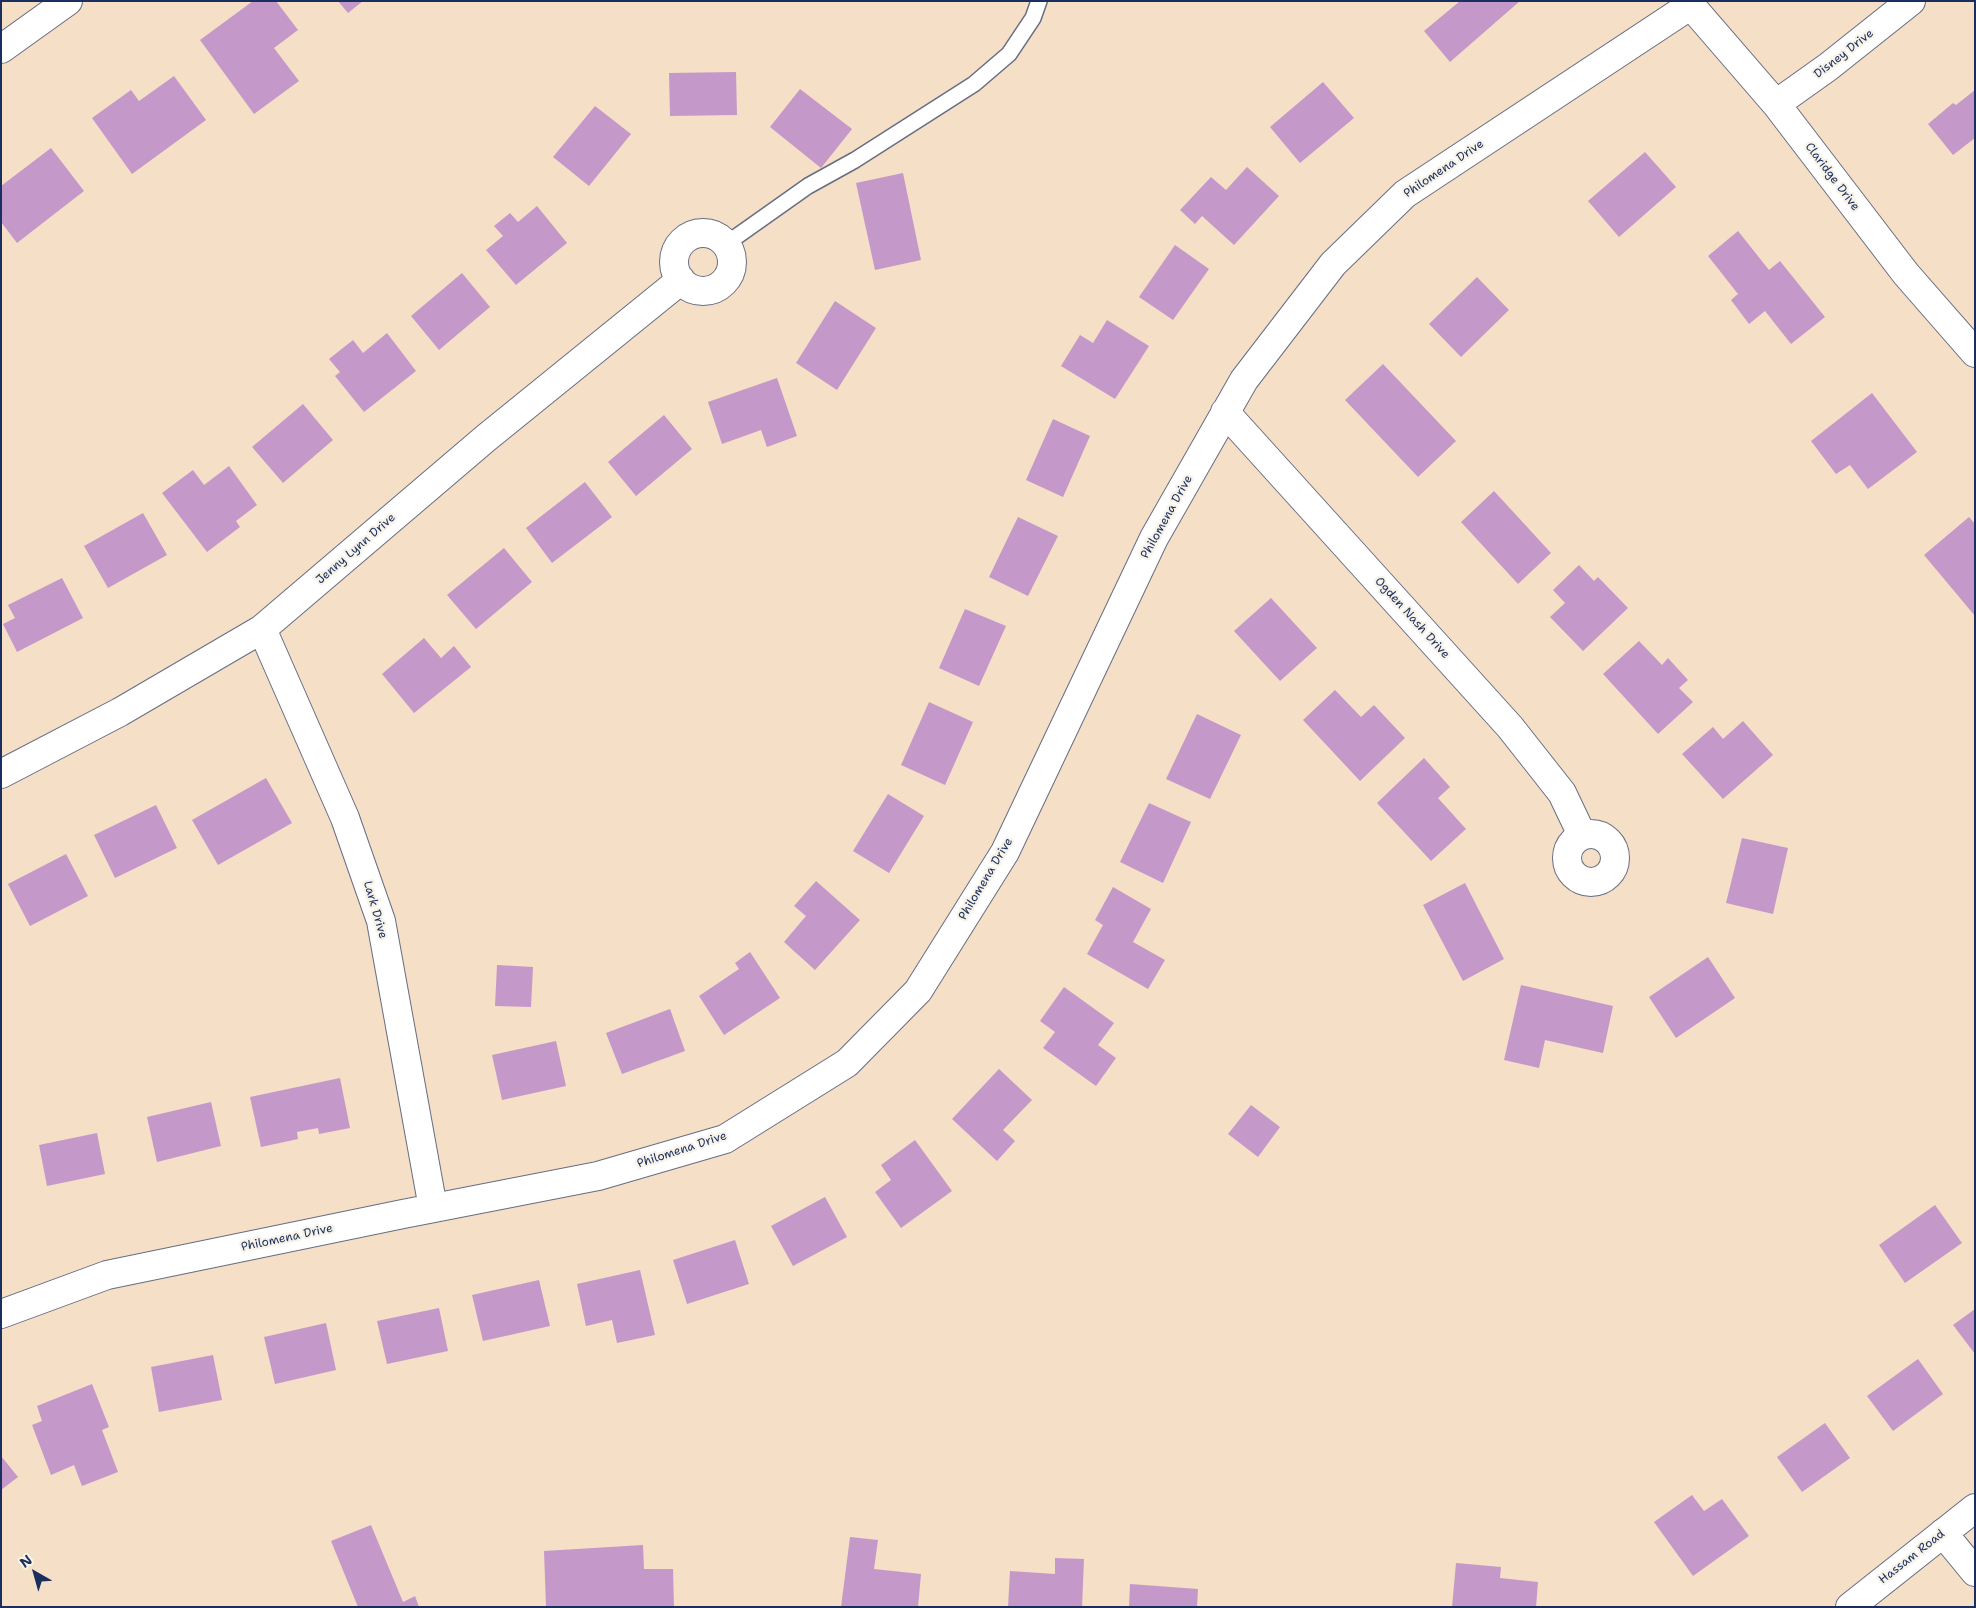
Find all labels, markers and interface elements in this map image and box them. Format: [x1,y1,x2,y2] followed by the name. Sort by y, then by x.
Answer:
[1811,26,1877,82] street label: Disney Drive
[1401,137,1487,201] street label: Philomena Drive
[1802,140,1862,214] street label: Claridge Drive
[1138,473,1196,561] street label: Philomena Drive
[313,511,399,587] street label: Jenny Lynn Drive
[1372,574,1452,662] street label: Ogden Nash Drive
[956,835,1016,923] street label: Philomena Drive
[360,879,390,941] street label: Lark Drive
[635,1129,729,1171] street label: Philomena Drive
[240,1221,334,1255] street label: Philomena Drive
[1876,1527,1948,1587] street label: Hassam Road
[10,1548,60,1598] north arrow
[16,1551,36,1572] text: N

